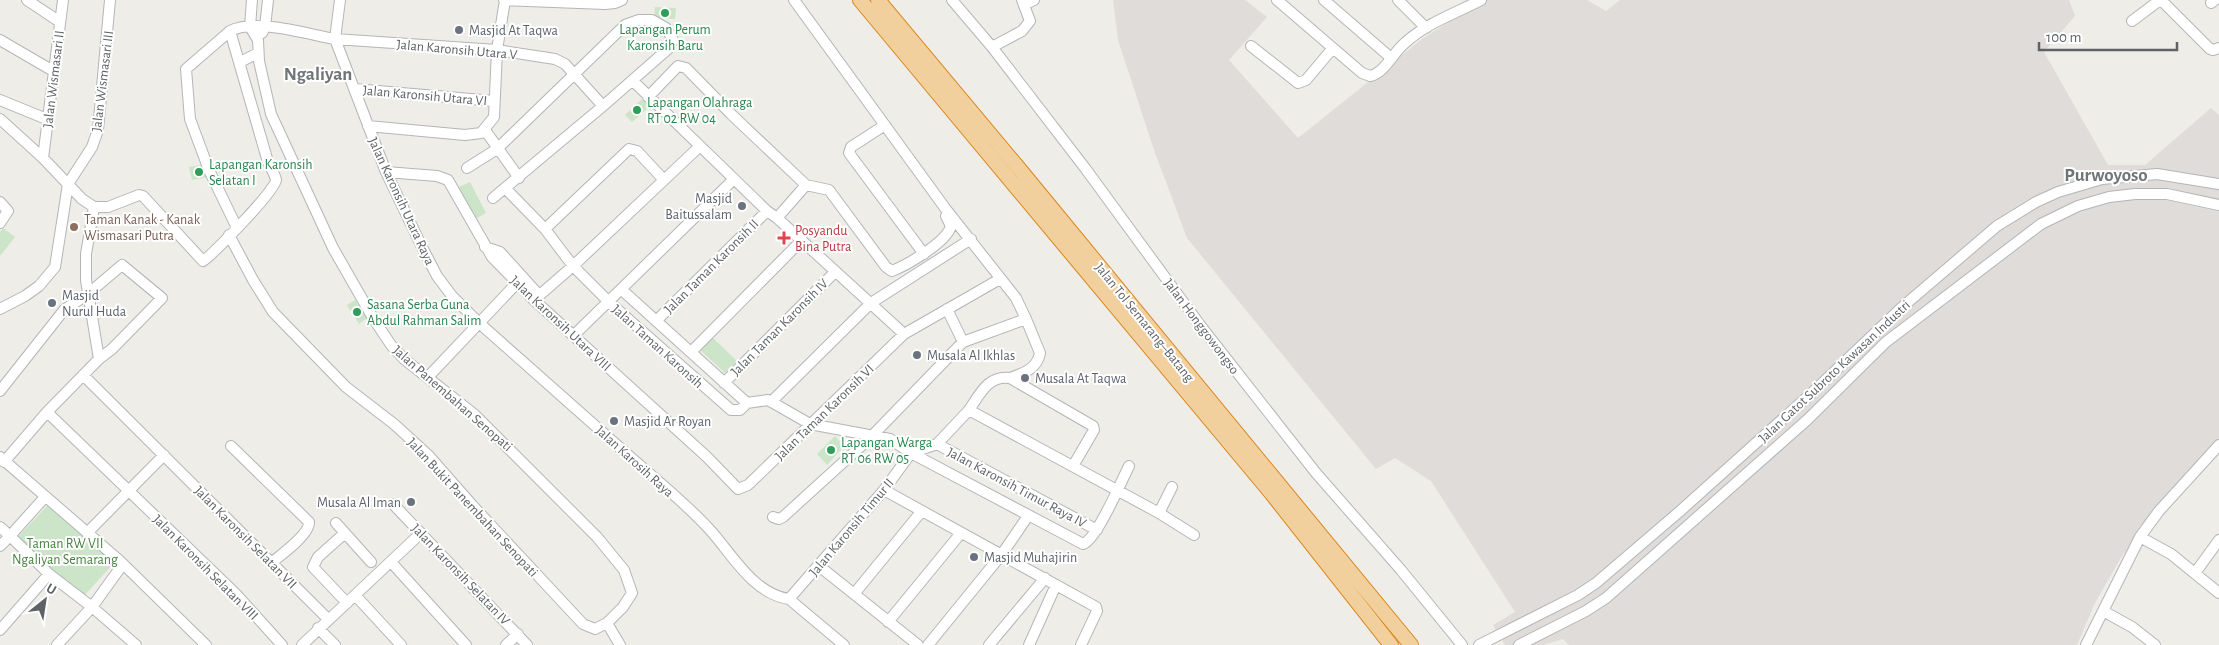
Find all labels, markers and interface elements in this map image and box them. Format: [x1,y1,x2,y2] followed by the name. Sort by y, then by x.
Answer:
[659,7,671,19] marker: Lapangan Perum Karonsih Baru
[2039,20,2176,52] scale bar
[619,23,711,53] place label: Lapangan Perum Karonsih Baru
[453,24,465,36] marker: Masjid At Taqwa
[469,24,559,38] place label: Masjid At Taqwa
[41,30,67,129] street label: Jalan Wismasari II
[90,30,116,132] street label: Jalan Wismasari III
[2046,30,2081,45] text: 100 m
[396,38,518,62] street label: Jalan Karonsih Utara V
[284,65,352,84] district label: Ngaliyan
[362,84,488,108] street label: Jalan Karonsih Utara VI
[647,96,753,126] place label: Lapangan Olahraga RT 02 RW 04
[631,104,643,116] marker: Lapangan Olahraga RT 02 RW 04
[365,135,437,268] street label: Jalan Karonsih Utara Raya
[209,158,313,188] place label: Lapangan Karonsih Selatan I
[193,166,205,178] marker: Lapangan Karonsih Selatan I
[2064,166,2148,185] district label: Purwoyoso
[665,192,732,222] place label: Masjid Baitussalam
[736,200,748,212] marker: Masjid Baitussalam
[84,213,201,243] place label: Taman Kanak - Kanak Wismasari Putra
[662,217,762,317] street label: Jalan Taman Karonsih II
[68,221,80,233] marker: Taman Kanak - Kanak Wismasari Putra
[795,224,852,254] place label: Posyandu Bina Putra
[777,231,791,245] marker: Posyandu Bina Putra
[1092,260,1197,385] street label: Jalan Tol Semarang–Batang
[507,274,613,374] street label: Jalan Karonsih Utara VIII
[728,276,831,379] street label: Jalan Taman Karonsih IV
[1161,276,1242,377] street label: Jalan Honggowongso
[62,289,127,319] place label: Masjid Nurul Huda
[46,297,58,309] marker: Masjid Nurul Huda
[367,298,481,328] place label: Sasana Serba Guna Abdul Rahman Salim
[1756,298,1913,446] street label: Jalan Gatot Subroto Kawasan Industri
[609,302,706,391] street label: Jalan Taman Karonsih
[351,306,363,318] marker: Sasana Serba Guna Abdul Rahman Salim
[390,343,515,454] street label: Jalan Panembahan Senopati
[911,349,923,361] marker: Musala Al Ikhlas
[927,349,1015,363] place label: Musala Al Ikhlas
[773,362,877,463] street label: Jalan Taman Karonsih VI
[1019,372,1031,384] marker: Musala At Taqwa
[1035,372,1127,386] place label: Musala At Taqwa
[608,415,620,427] marker: Masjid Ar Royan
[624,415,711,429] place label: Masjid Ar Royan
[593,423,676,500] street label: Jalan Karosih Raya
[404,436,540,580] street label: Jalan Bukit Panembahan Senopati
[841,436,933,466] place label: Lapangan Warga RT 06 RW 05
[825,444,837,456] marker: Lapangan Warga RT 06 RW 05
[945,445,1088,531] street label: Jalan Karonsih Timur Raya IV
[807,476,897,579] street label: Jalan Karonsih Timur II
[191,484,299,592] street label: Jalan Karonsih Selatan VII
[317,496,401,510] place label: Musala Al Iman
[405,496,417,508] marker: Musala Al Iman
[150,512,261,623] street label: Jalan Karonsih Selatan VIII
[408,521,512,628] street label: Jalan Karonsih Selatan IV
[12,537,118,567] park label: Taman RW VII Ngaliyan Semarang
[968,551,980,563] marker: Masjid Muhajirin
[984,551,1077,565] place label: Masjid Muhajirin
[20,575,70,625] north arrow
[44,581,58,598] text: U

